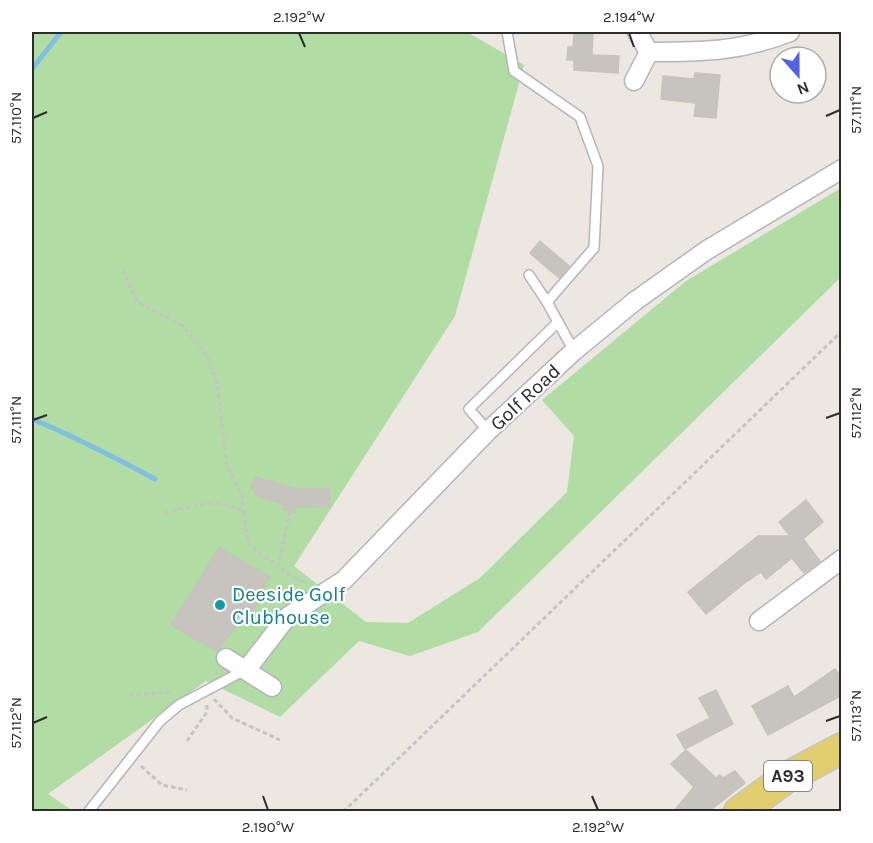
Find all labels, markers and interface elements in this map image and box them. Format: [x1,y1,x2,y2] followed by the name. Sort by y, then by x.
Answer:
[273,8,326,26] text: 2.192°W
[603,8,656,26] text: 2.194°W
[768,45,828,105] north arrow
[794,78,812,99] text: N
[847,86,865,134] text: 57.111°N
[7,92,25,144] text: 57.110°N
[486,359,565,435] street label: Golf Road
[847,387,865,439] text: 57.112°N
[7,396,25,444] text: 57.111°N
[232,583,345,629] place label: Deeside Golf Clubhouse
[213,598,227,612] marker: Deeside Golf Clubhouse
[847,690,865,742] text: 57.113°N
[7,697,25,749] text: 57.112°N
[764,761,812,791] road number: A93
[242,818,295,836] text: 2.190°W
[572,818,625,836] text: 2.192°W

